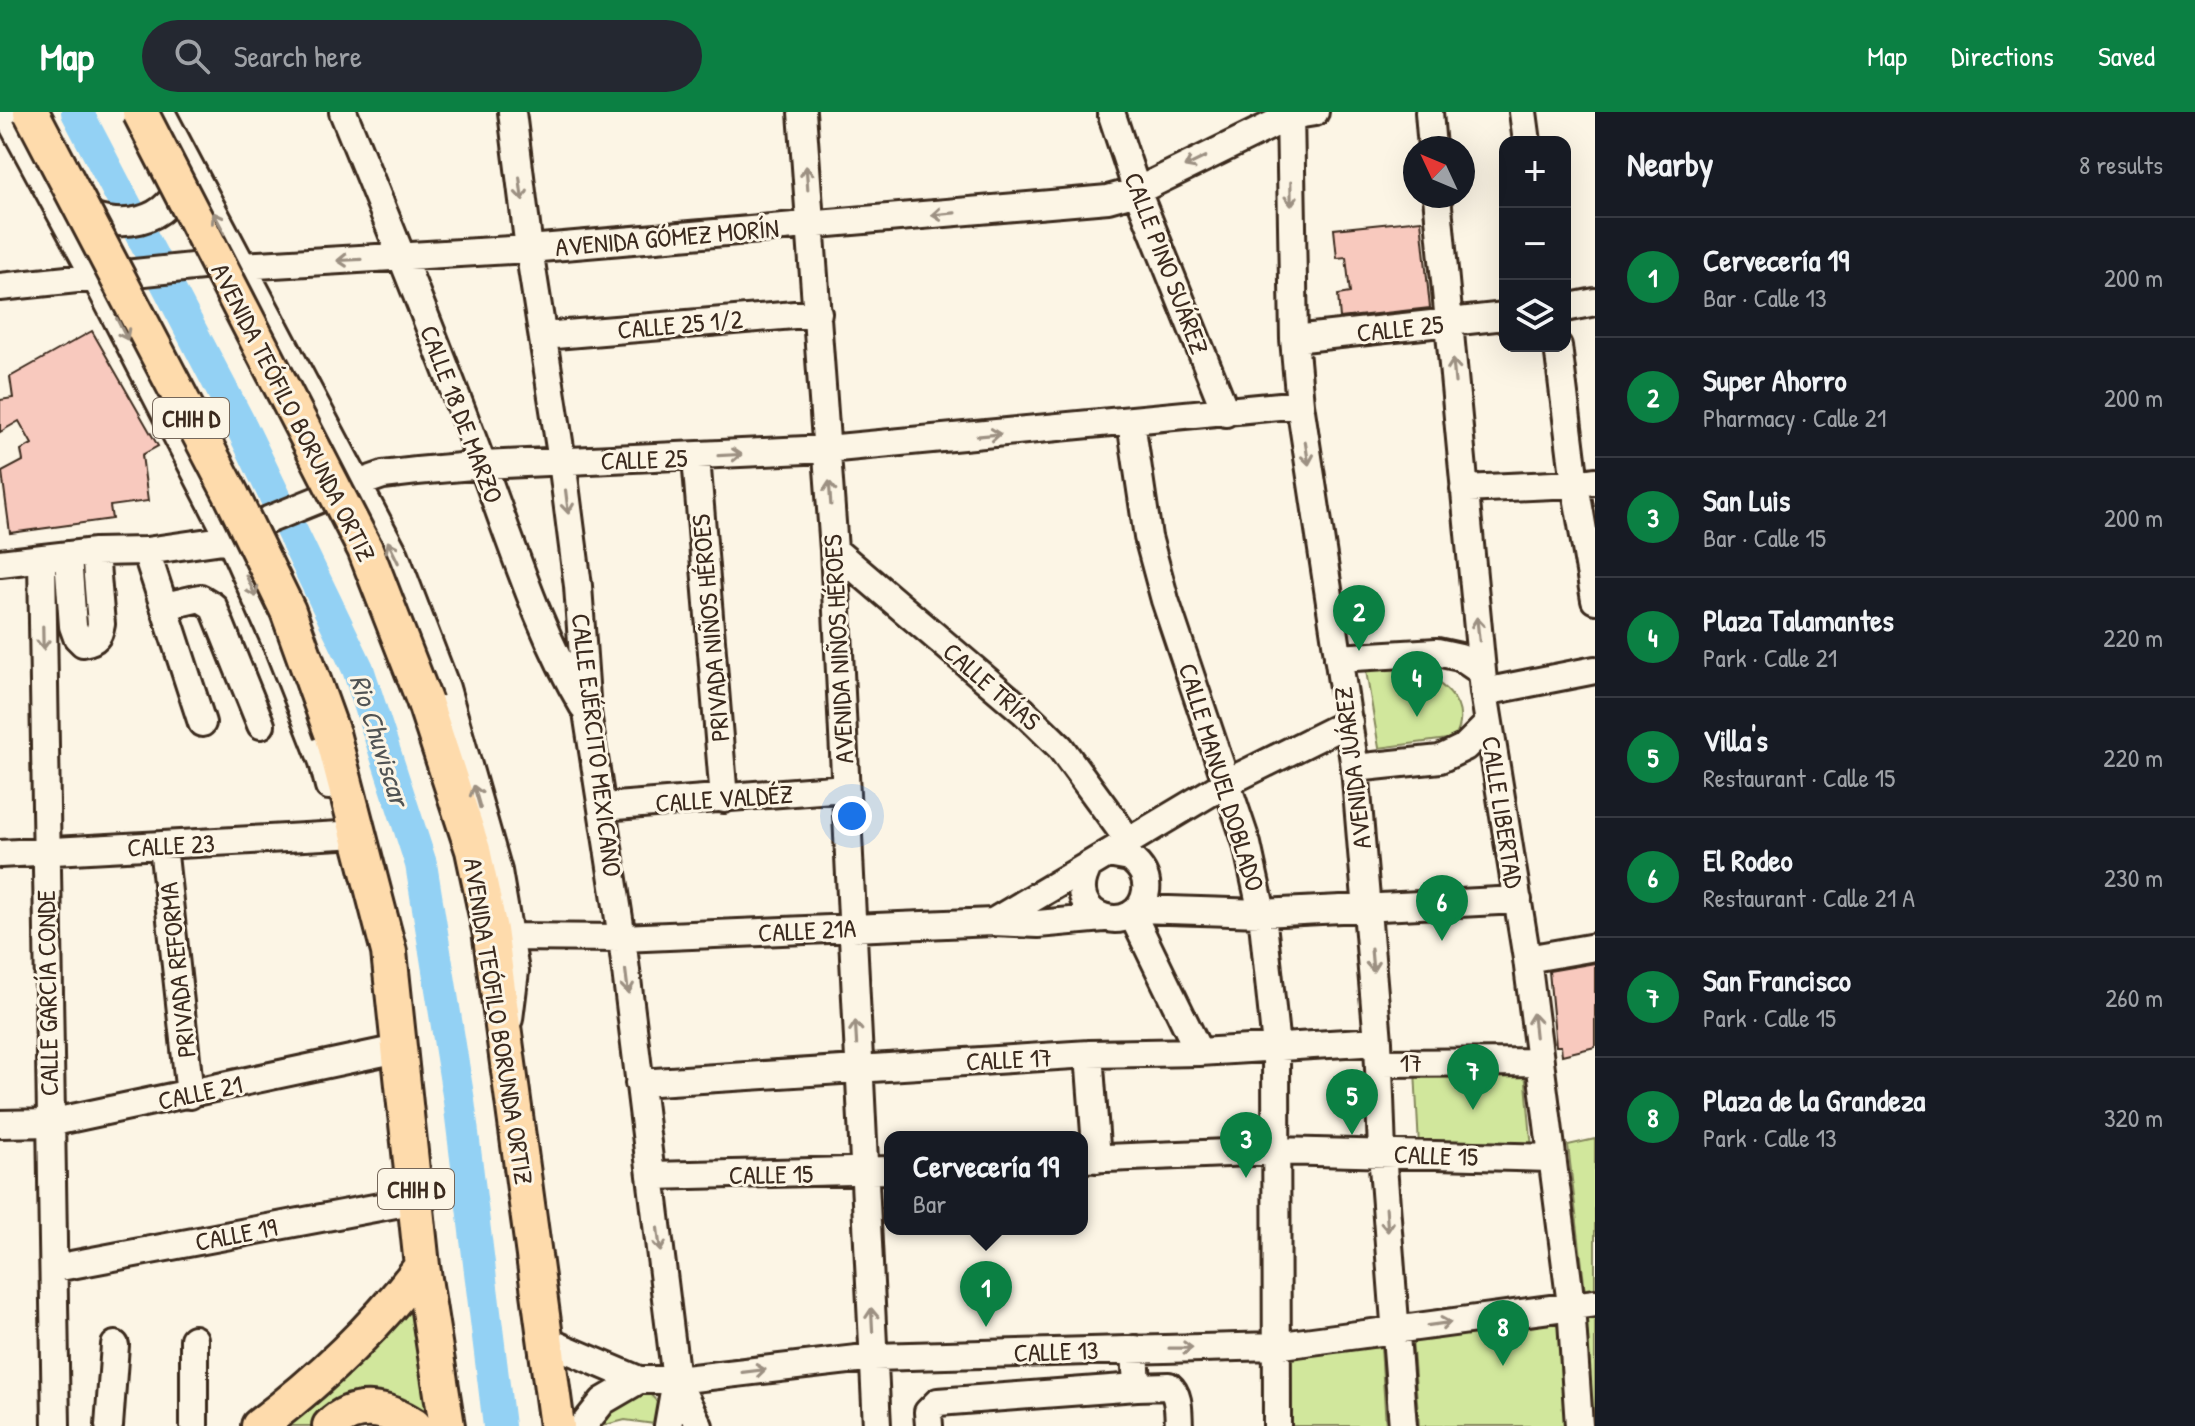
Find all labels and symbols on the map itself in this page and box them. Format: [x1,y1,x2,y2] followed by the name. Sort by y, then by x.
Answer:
[1403,136,1475,208] north arrow
[1183,155,1207,171] one-way arrow
[799,165,814,192] one-way arrow
[1116,167,1218,359] street label: CALLE PINO SUÁREZ
[514,176,529,202] one-way arrow
[1284,180,1299,207] one-way arrow
[930,207,957,222] one-way arrow
[554,210,780,264] street label: AVENIDA GÓMEZ MORÍN
[210,212,226,235] one-way arrow
[336,253,363,268] one-way arrow
[203,257,385,567] street label: AVENIDA TEÓFILO BORUNDA ORTIZ
[616,301,744,347] street label: CALLE 25 1/2
[1355,306,1445,350] street label: CALLE 25
[114,316,130,340] one-way arrow
[412,320,512,508] street label: CALLE 18 DE MARZO
[1446,358,1461,385] one-way arrow
[153,398,229,438] road number: CHIH D
[975,427,1002,442] one-way arrow
[600,440,688,478] street label: CALLE 25
[1300,440,1315,465] one-way arrow
[716,447,743,462] one-way arrow
[822,480,837,507] one-way arrow
[560,489,575,514] one-way arrow
[683,513,737,743] street label: PRIVADA NIÑOS HÉROES
[815,534,861,764] street label: AVENIDA NIÑOS HÉROES
[385,540,400,564] one-way arrow
[244,574,259,598] one-way arrow
[1333,585,1385,651] pin: 2
[563,611,631,879] street label: CALLE EJÉRCITO MEXICANO
[1471,616,1486,643] one-way arrow
[35,624,51,651] one-way arrow
[936,634,1048,738] street label: CALLE TRÍAS
[1391,651,1443,717] pin: 4
[1171,659,1273,895] street label: CALLE MANUEL DOBLADO
[341,670,420,814] water label: Rio Chuviscar
[1325,685,1379,851] street label: AVENIDA JUÁREZ
[1474,734,1532,891] street label: CALLE LIBERTAD
[654,776,794,820] street label: CALLE VALDÉZ
[469,785,484,811] one-way arrow
[832,796,872,836] your location
[126,825,216,865] street label: CALLE 23
[456,855,542,1187] street label: AVENIDA TEÓFILO BORUNDA ORTIZ
[1416,875,1468,941] pin: 6
[150,880,204,1059] street label: PRIVADA REFORMA
[28,889,66,1096] street label: CALLE GARCÍA CONDE
[757,910,857,950] street label: CALLE 21A
[1365,946,1380,973] one-way arrow
[620,969,635,994] one-way arrow
[1527,1012,1542,1039] one-way arrow
[849,1020,864,1047] one-way arrow
[965,1039,1053,1079] street label: CALLE 17
[1447,1044,1499,1110] pin: 7
[1400,1045,1422,1080] street label: 17
[155,1066,245,1118] street label: CALLE 21
[1326,1069,1378,1135] pin: 5
[1220,1112,1272,1178] pin: 3
[1393,1136,1479,1174] street label: CALLE 15
[729,1156,813,1192] street label: CALLE 15
[378,1169,454,1209] road number: CHIH D
[1380,1206,1395,1233] one-way arrow
[192,1209,280,1259] street label: CALLE 19
[652,1227,667,1252] one-way arrow
[960,1261,1012,1327] pin: 1
[1477,1300,1529,1366] pin: 8
[865,1307,880,1334] one-way arrow
[1426,1316,1452,1331] one-way arrow
[1013,1332,1099,1370] street label: CALLE 13
[1167,1340,1194,1355] one-way arrow
[740,1363,767,1378] one-way arrow

